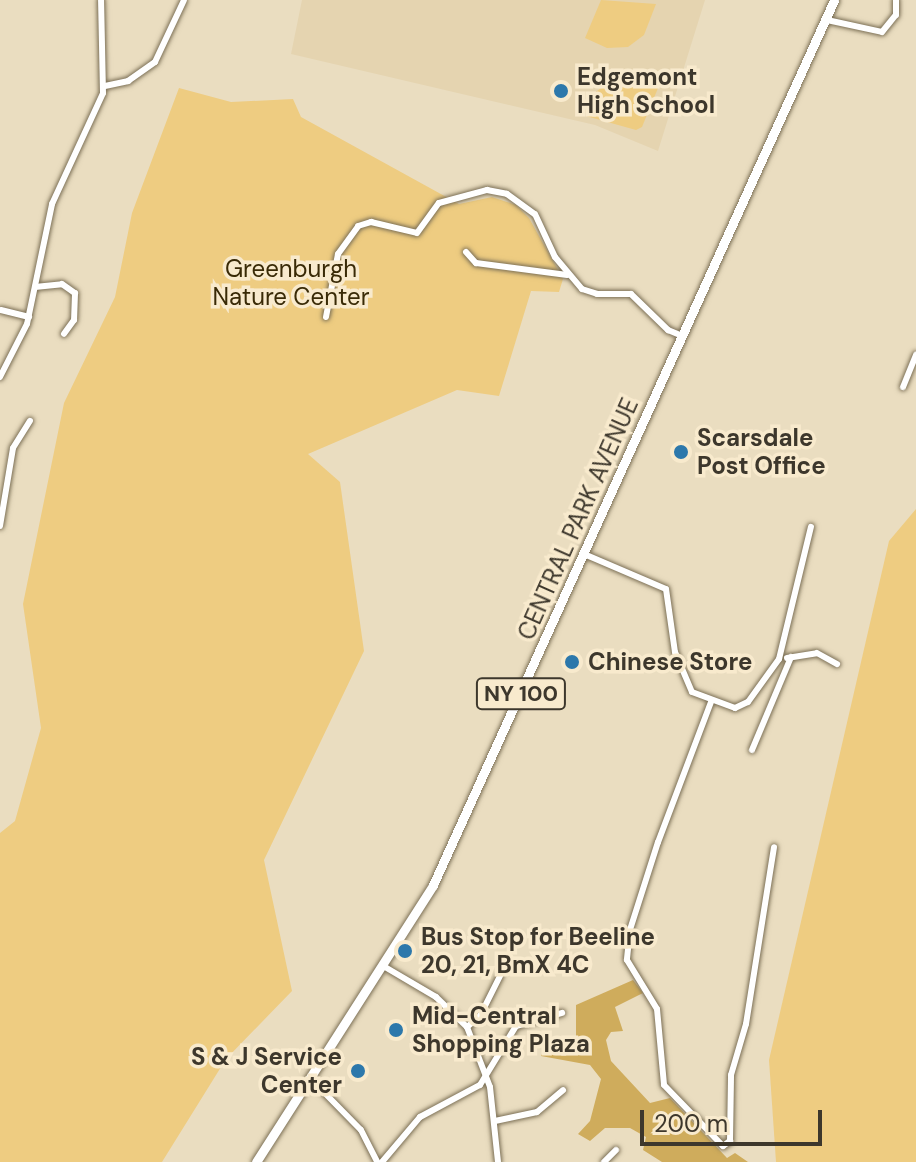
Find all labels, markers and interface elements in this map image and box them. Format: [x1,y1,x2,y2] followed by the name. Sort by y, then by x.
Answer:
[577,63,715,119] place label: Edgemont High School
[552,82,570,100] marker: Edgemont High School
[212,255,370,311] park label: Greenburgh Nature Center
[512,394,644,644] street label: CENTRAL PARK AVENUE
[697,424,826,480] place label: Scarsdale Post Office
[672,443,690,461] marker: Scarsdale Post Office
[588,648,753,676] place label: Chinese Store
[563,653,581,671] marker: Chinese Store
[475,676,567,712] road number: NY 100
[421,923,655,979] place label: Bus Stop for Beeline 20, 21, BmX 4C
[396,942,414,960] marker: Bus Stop for Beeline 20, 21, BmX 4C
[412,1002,590,1058] place label: Mid-Central Shopping Plaza
[387,1021,405,1039] marker: Mid-Central Shopping Plaza
[191,1043,342,1099] place label: S & J Service Center
[349,1062,367,1080] marker: S & J Service Center
[644,1094,826,1144] scale bar
[654,1108,728,1139] text: 200 m

